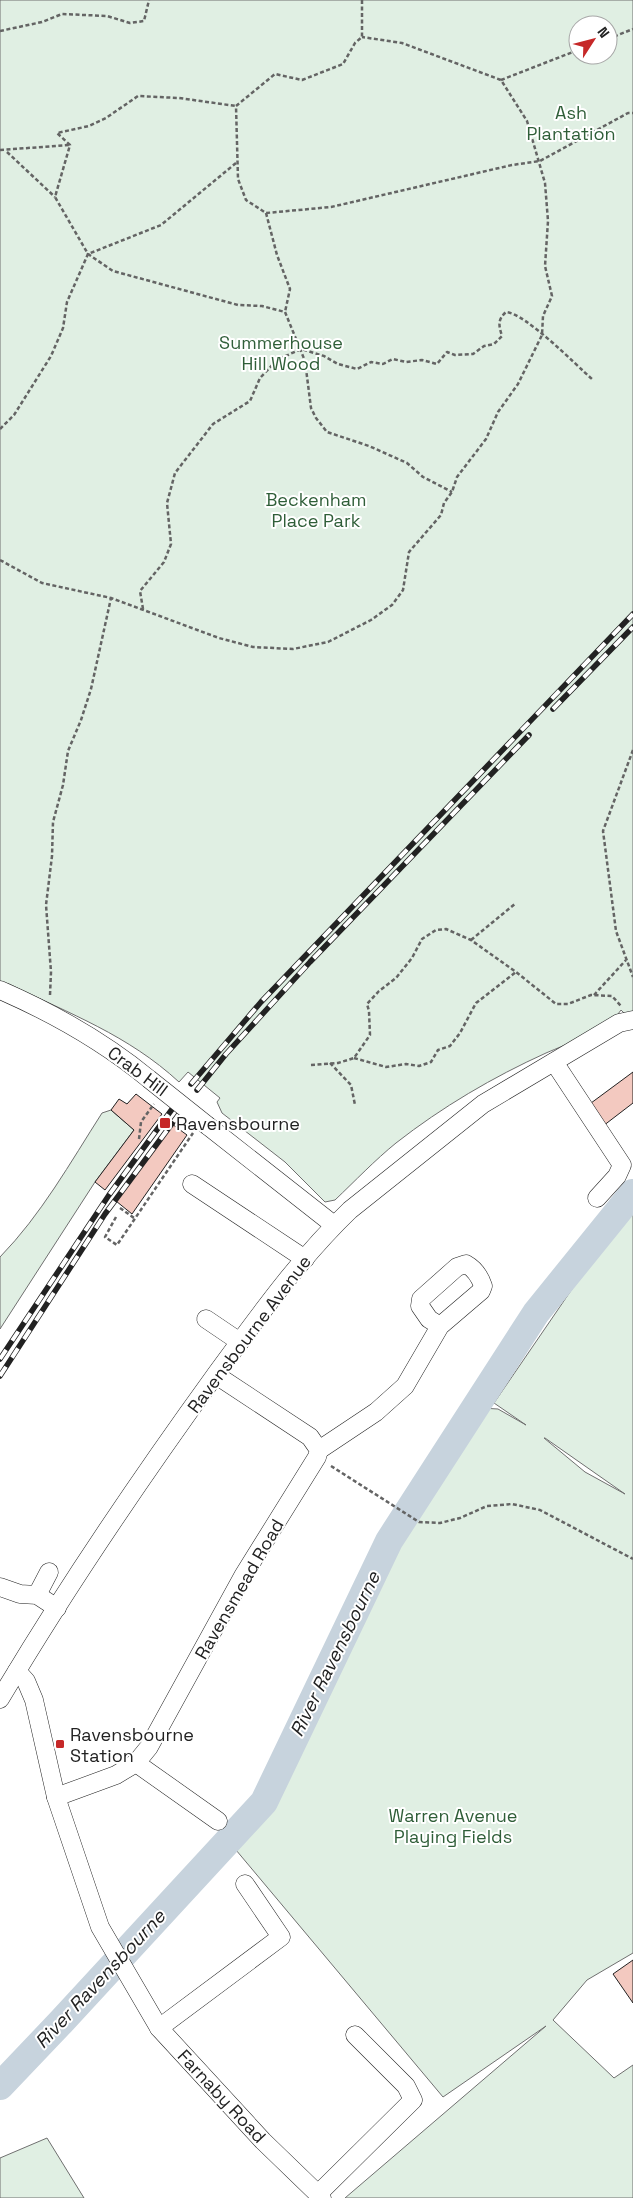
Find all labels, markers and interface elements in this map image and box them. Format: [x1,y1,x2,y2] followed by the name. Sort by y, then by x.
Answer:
[568,15,618,65] north arrow
[593,23,614,41] text: N
[526,101,616,145] park label: Ash Plantation
[219,331,343,375] park label: Summerhouse Hill Wood
[265,488,367,532] park label: Beckenham Place Park
[103,1041,173,1101] street label: Crab Hill
[176,1112,300,1135] place label: Ravensbourne
[158,1116,172,1130] marker: Ravensbourne
[182,1250,316,1418] street label: Ravensbourne Avenue
[189,1515,289,1663] street label: Ravensmead Road
[284,1567,386,1741] water label: River Ravensbourne
[70,1723,194,1767] place label: Ravensbourne Station
[54,1738,66,1750] marker: Ravensbourne Station
[389,1804,517,1848] park label: Warren Avenue Playing Fields
[29,1904,171,2054] water label: River Ravensbourne
[173,2044,271,2148] street label: Farnaby Road

